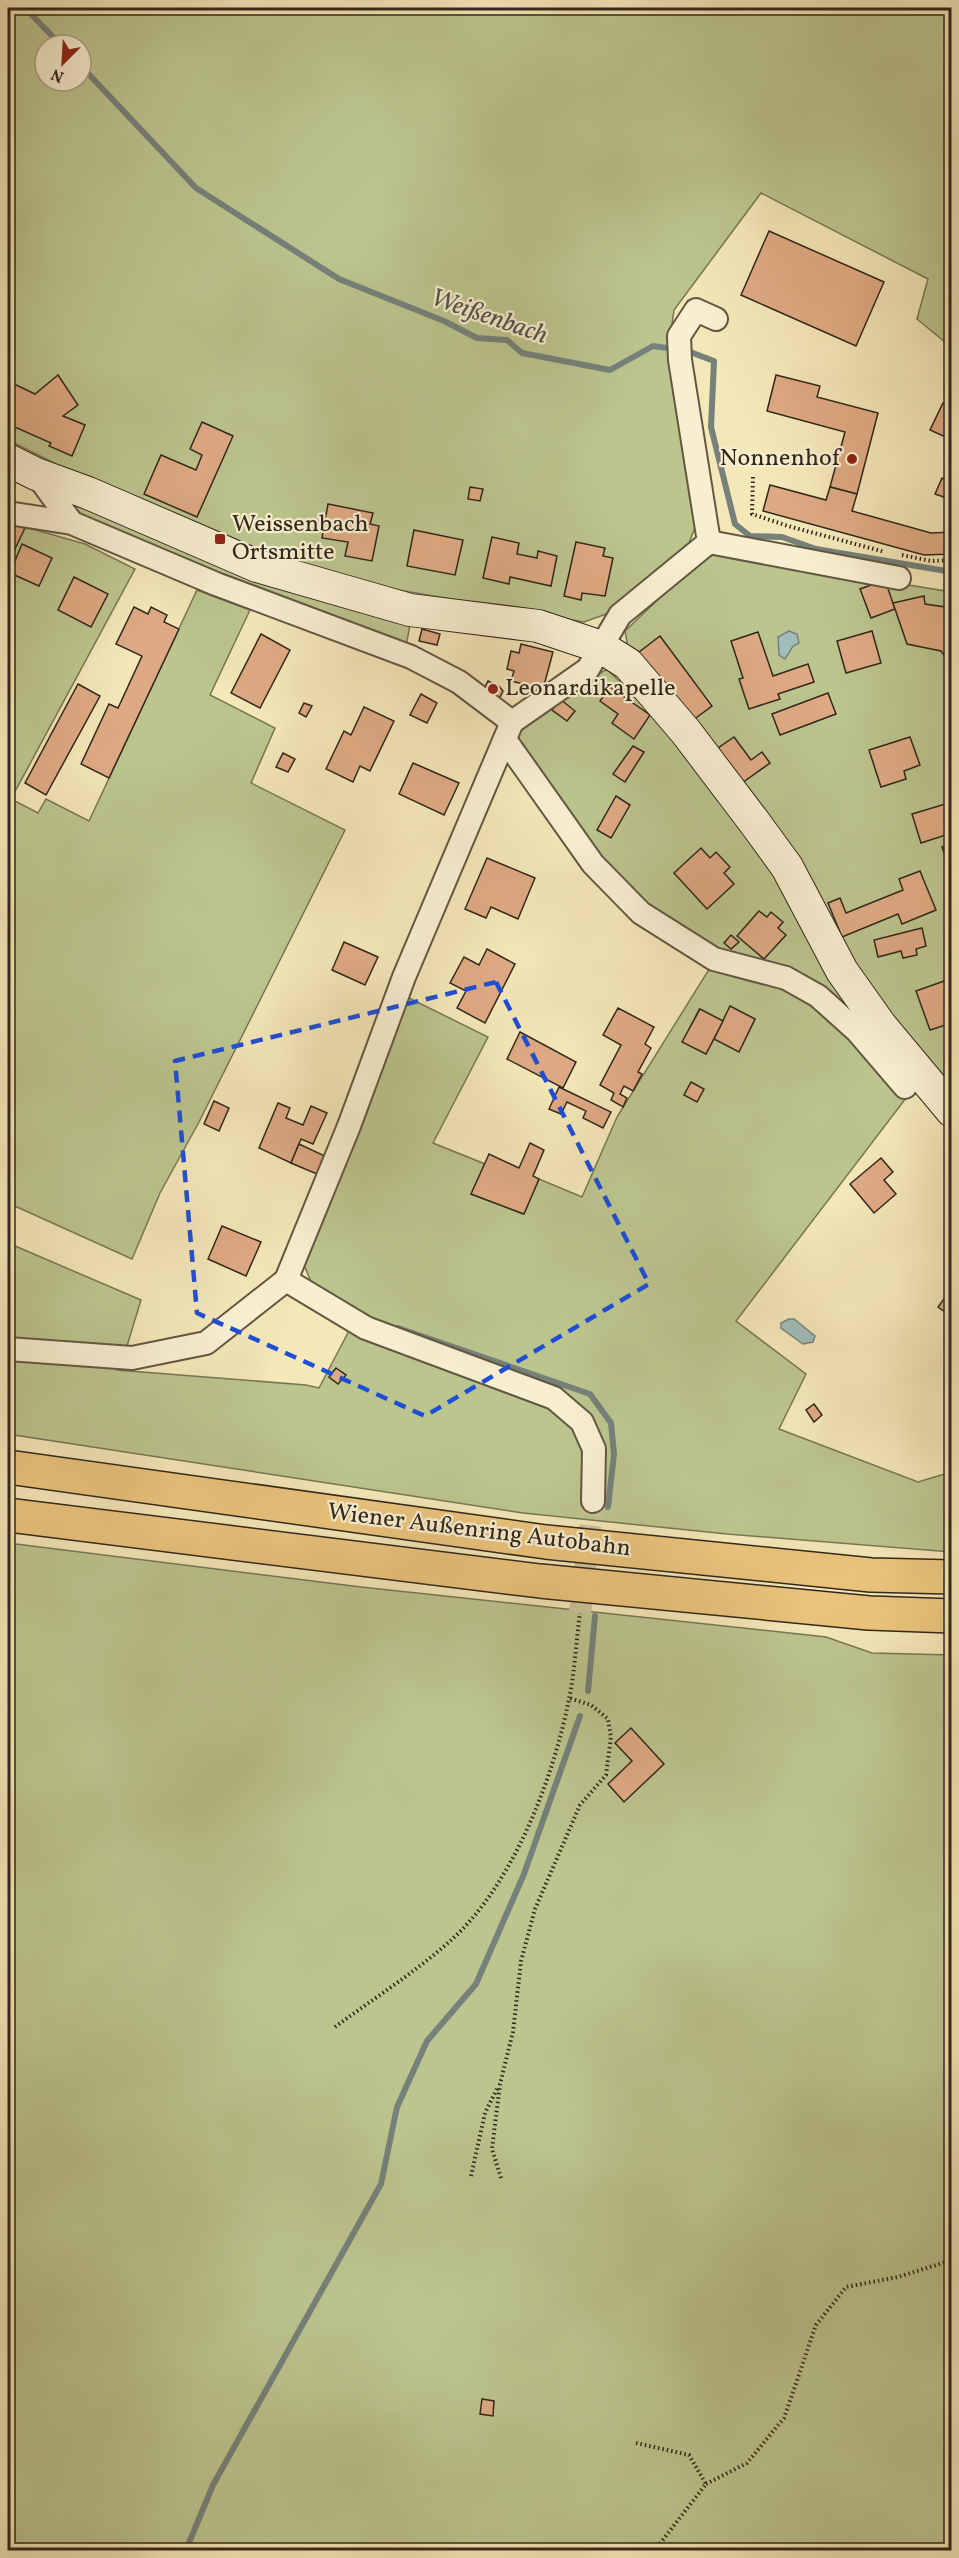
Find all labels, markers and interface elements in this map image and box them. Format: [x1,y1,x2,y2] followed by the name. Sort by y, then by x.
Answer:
[33,33,93,93] north arrow
[48,62,67,87] text: N
[426,280,553,354] water label: Weißenbach
[720,442,843,476] place label: Nonnenhof
[845,452,859,466] marker: Nonnenhof
[232,508,369,570] place label: Weissenbach Ortsmitte
[213,532,227,546] marker: Weissenbach Ortsmitte
[505,672,676,706] place label: Leonardikapelle
[486,682,500,696] marker: Leonardikapelle
[325,1496,633,1566] street label: Wiener Außenring Autobahn

